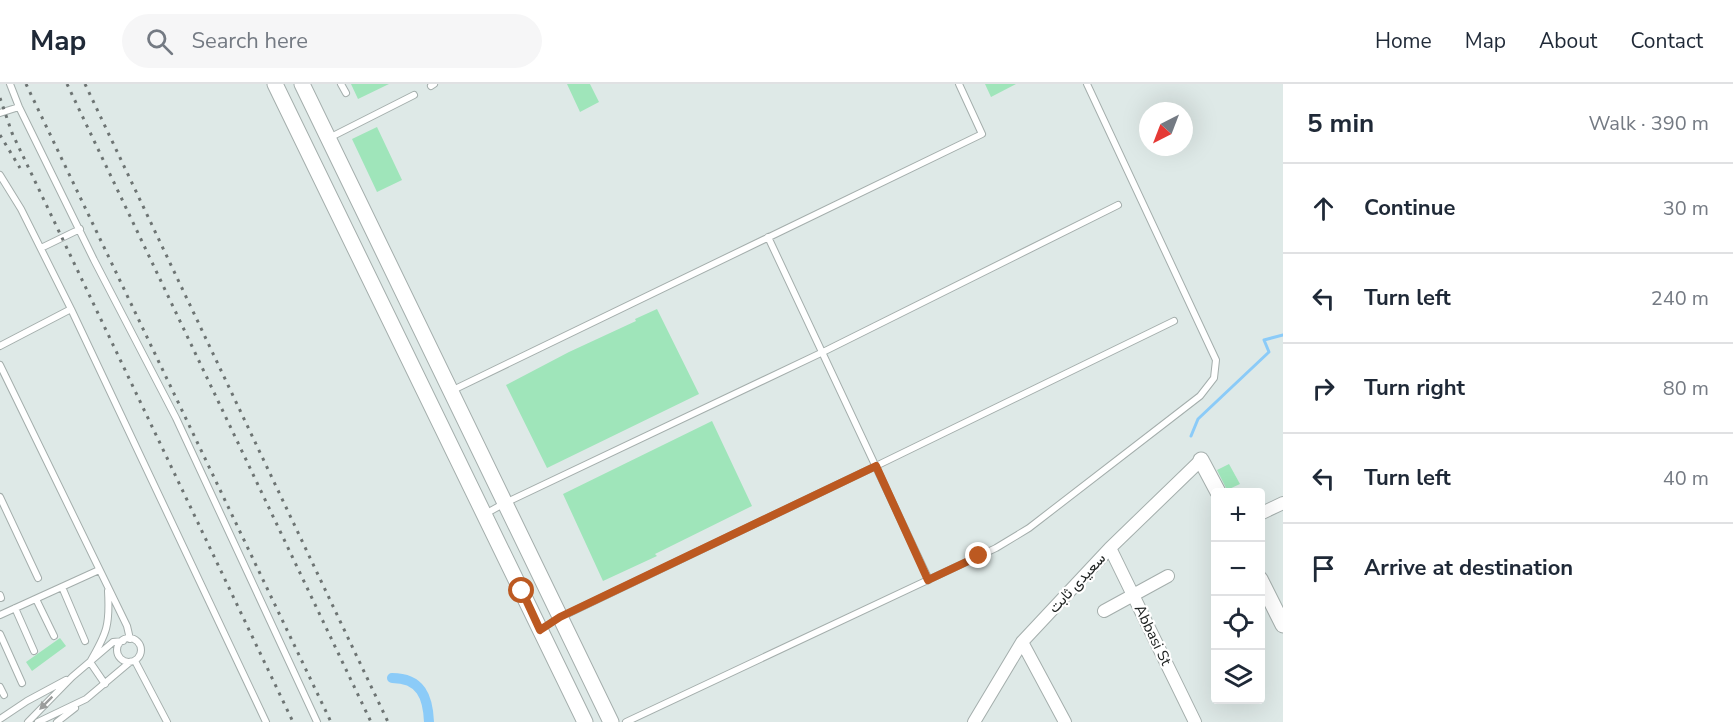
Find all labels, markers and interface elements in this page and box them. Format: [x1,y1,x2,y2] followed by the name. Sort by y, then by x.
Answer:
[122,14,542,68] search box
[30,22,86,60] text: Map
[143,25,176,58] icon: search
[191,26,308,56] text: Search here
[1375,27,1432,55] text: Home
[1465,27,1506,55] text: Map
[1539,27,1597,55] text: About
[1630,27,1703,55] text: Contact
[1139,102,1193,156] north arrow
[1307,106,1374,141] text: 5 min
[1589,110,1709,137] text: Walk · 390 m
[1307,192,1340,225] icon: ahead
[1364,193,1455,223] text: Continue
[1663,195,1709,222] text: 30 m
[1307,282,1340,315] icon: left
[1364,283,1451,313] text: Turn left
[1651,285,1709,312] text: 240 m
[1307,372,1340,405] icon: right
[1364,373,1465,403] text: Turn right
[1663,375,1709,402] text: 80 m
[1307,462,1340,495] icon: left
[1364,463,1451,493] text: Turn left
[1663,465,1709,492] text: 40 m
[1211,488,1265,704] map controls
[1211,488,1265,542] button: +
[965,542,991,568] route end
[1211,542,1265,596] button: −
[1044,548,1110,617] street label: سعیدی ثابت
[1307,552,1340,585] icon: arrive
[1364,553,1573,583] text: Arrive at destination
[508,577,534,603] route start
[1211,596,1265,650] button: locate
[1130,601,1177,669] street label: Abbasi St
[1211,650,1265,704] button: layers
[40,696,54,710] one-way arrow

